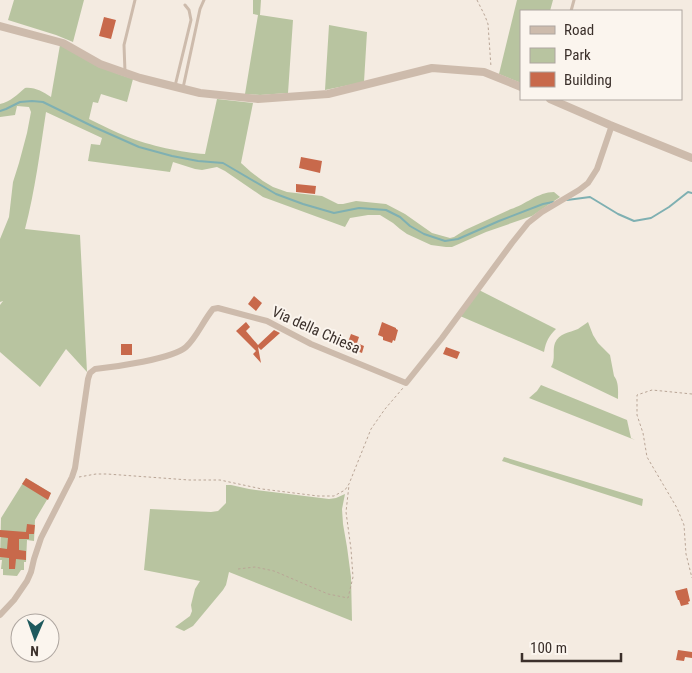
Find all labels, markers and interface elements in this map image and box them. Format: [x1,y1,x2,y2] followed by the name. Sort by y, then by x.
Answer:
[520,10,682,100] legend
[564,21,594,39] text: Road
[564,46,591,64] text: Park
[564,71,612,89] text: Building
[269,303,363,357] street label: Via della Chiesa
[10,613,60,663] north arrow
[522,630,621,662] scale bar
[530,639,567,657] text: 100 m
[30,643,39,659] text: N

